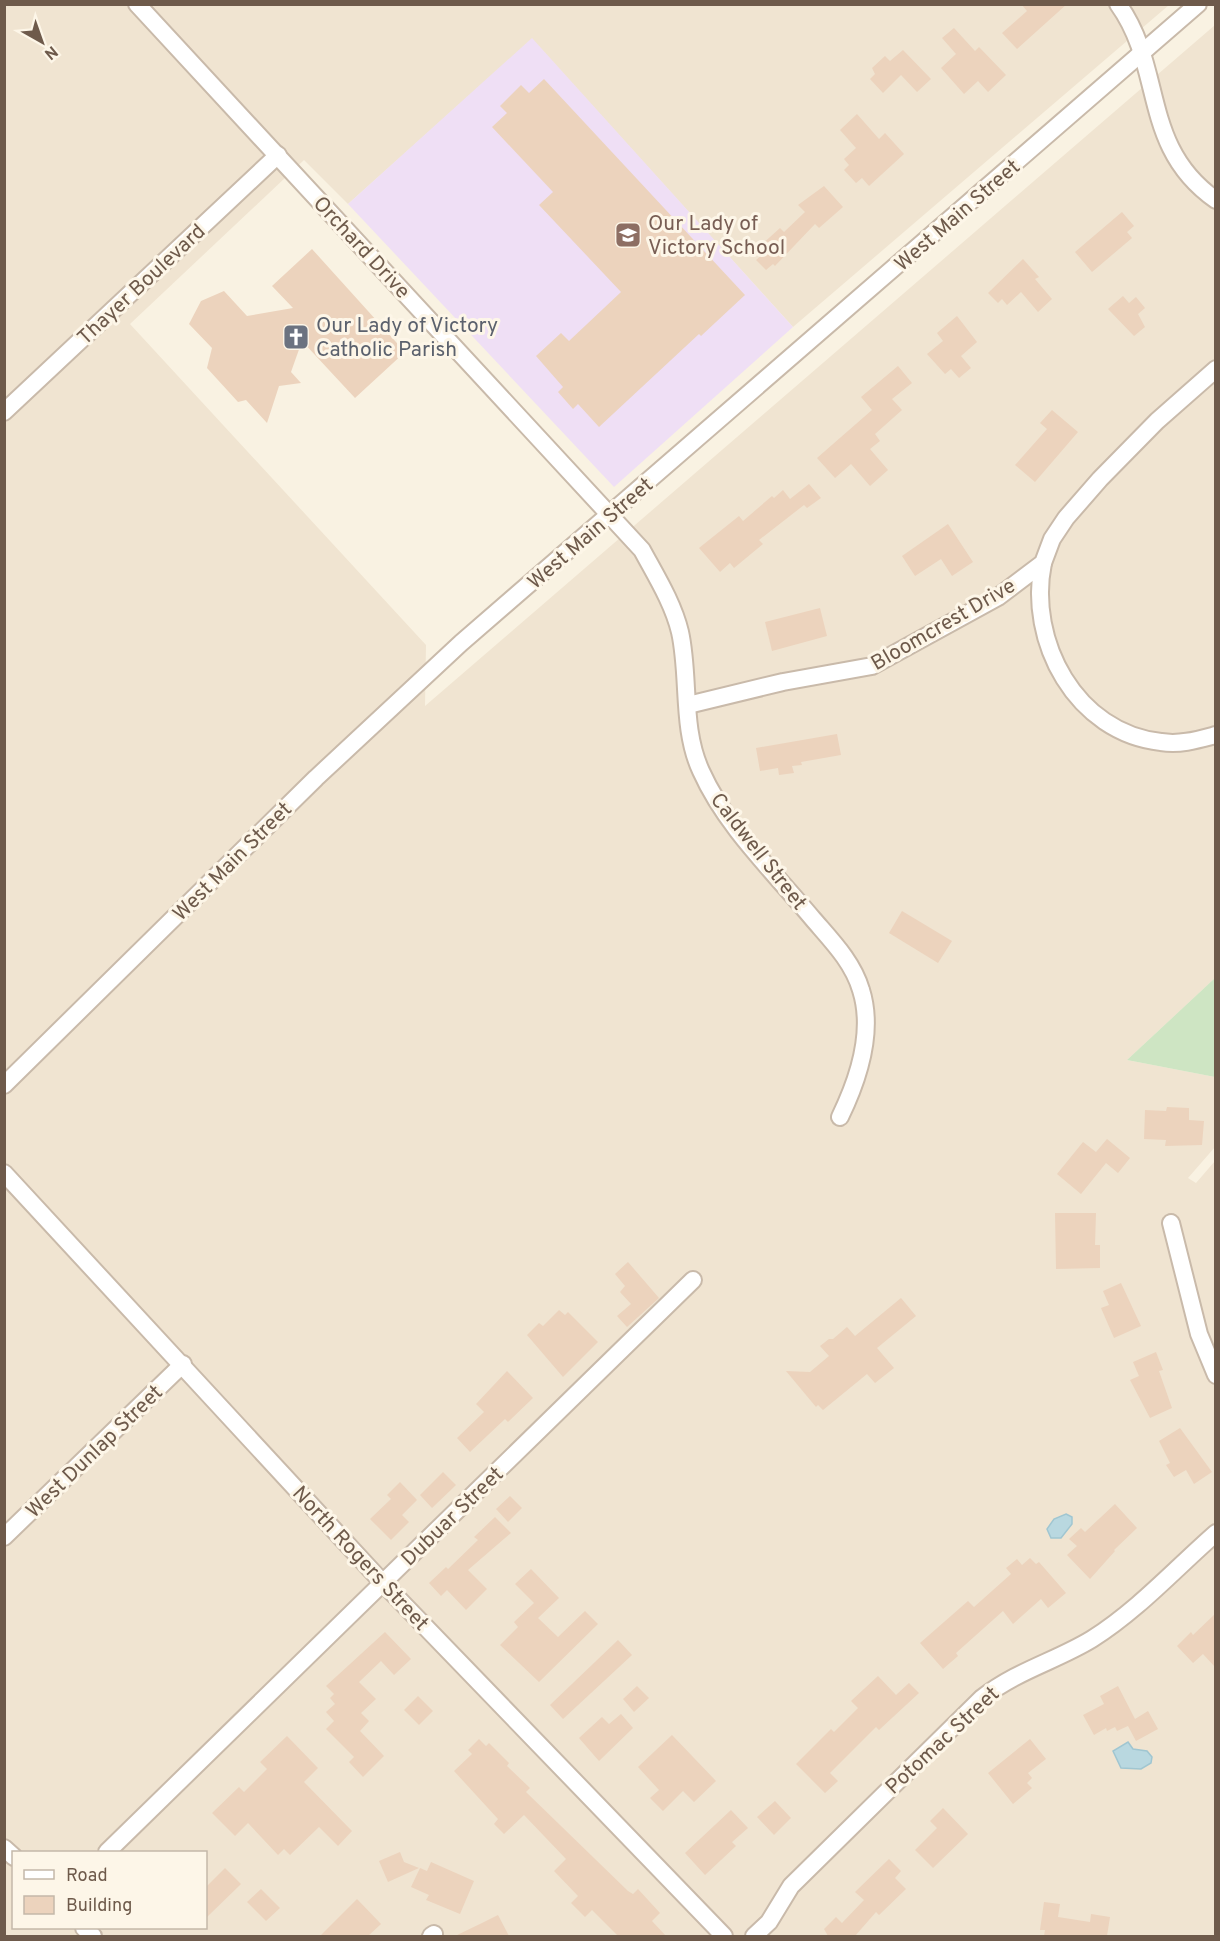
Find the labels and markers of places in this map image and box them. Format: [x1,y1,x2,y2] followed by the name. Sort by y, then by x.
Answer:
[648,211,785,262] place label: Our Lady of Victory School
[613,220,643,250] school or university icon: Our Lady of Victory School
[316,313,498,364] place label: Our Lady of Victory Catholic Parish
[281,322,311,352] church icon: Our Lady of Victory Catholic Parish

